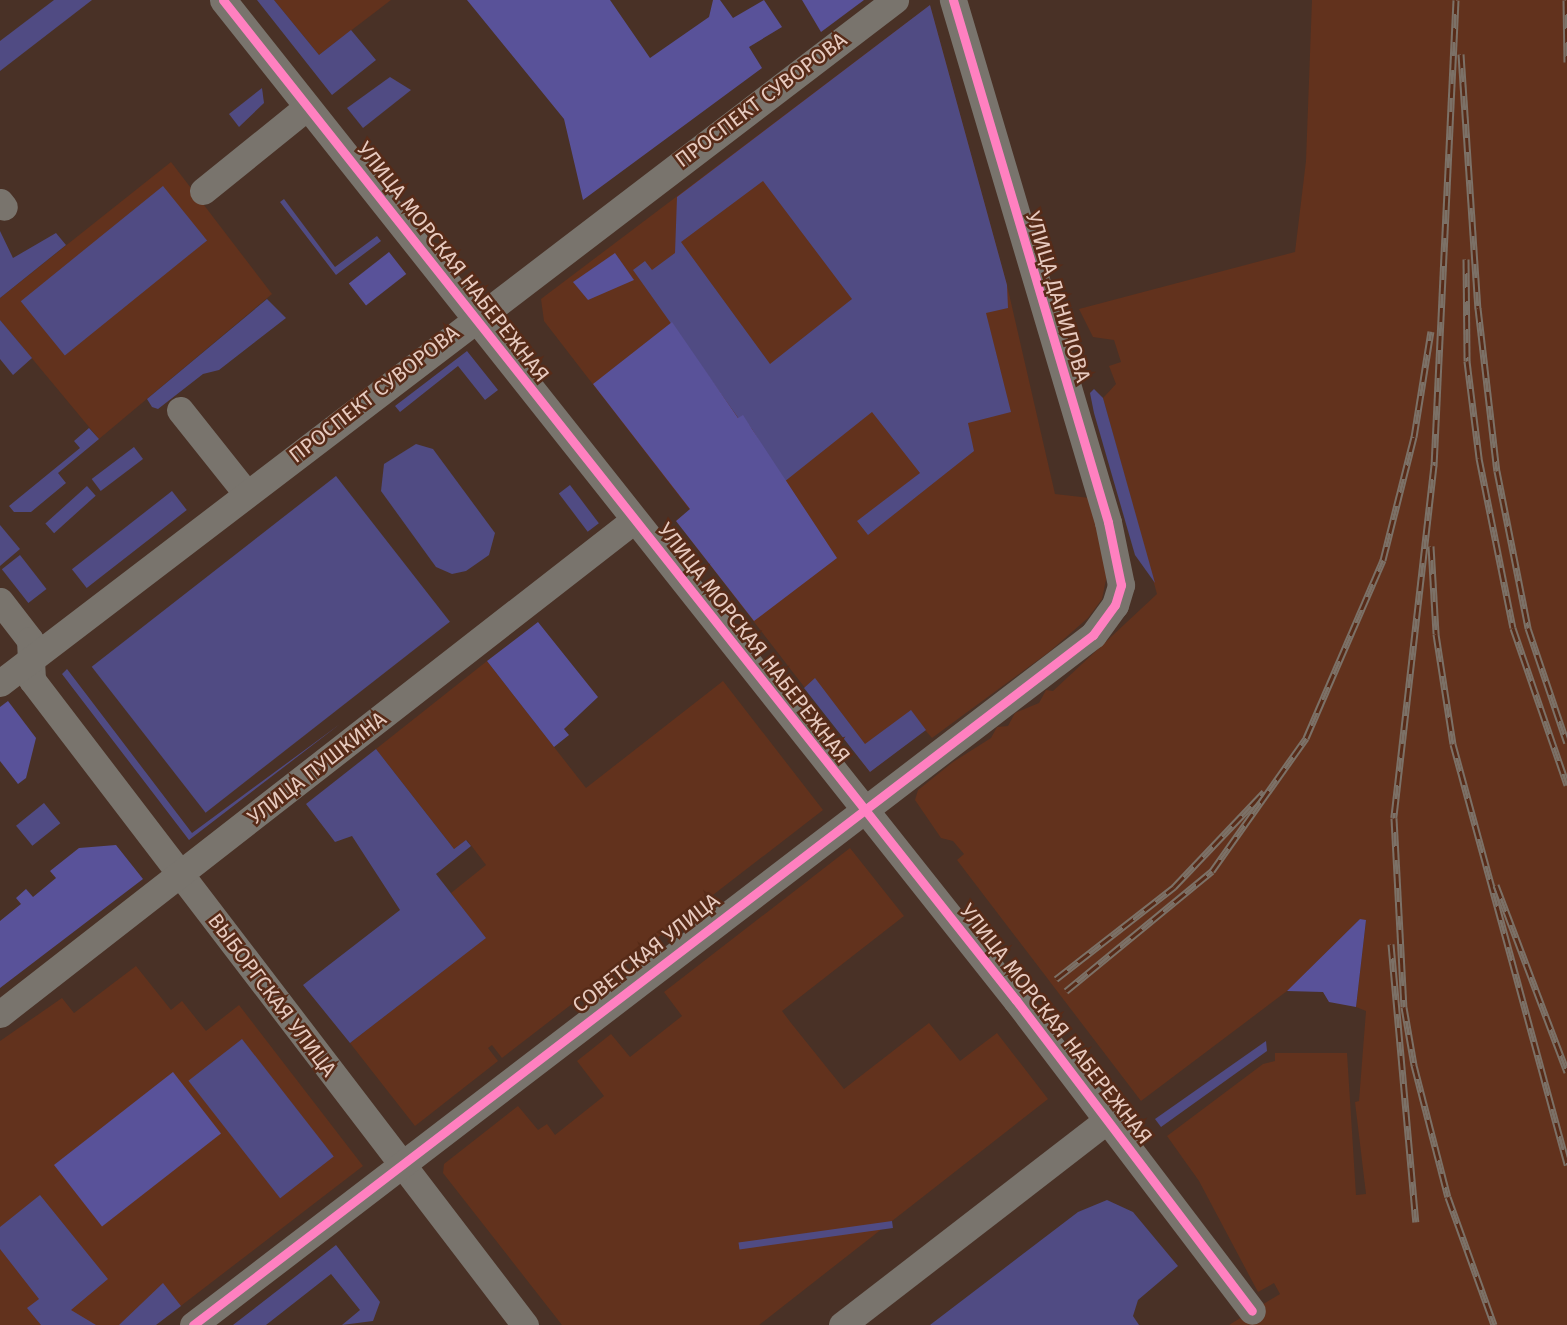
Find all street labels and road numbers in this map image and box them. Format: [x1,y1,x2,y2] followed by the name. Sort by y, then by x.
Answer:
[670,27,852,173] street label: ПРОСПЕКТ СУВОРОВА
[352,137,554,387] street label: УЛИЦА МОРСКАЯ НАБЕРЕЖНАЯ
[1020,209,1096,385] street label: УЛИЦА ДАНИЛОВА
[284,320,464,468] street label: ПРОСПЕКТ СУВОРОВА
[653,518,855,768] street label: УЛИЦА МОРСКАЯ НАБЕРЕЖНАЯ
[243,706,391,830] street label: УЛИЦА ПУШКИНА
[568,888,724,1018] street label: СОВЕТСКАЯ УЛИЦА
[955,899,1157,1149] street label: УЛИЦА МОРСКАЯ НАБЕРЕЖНАЯ
[202,908,342,1082] street label: ВЫБОРГСКАЯ УЛИЦА

